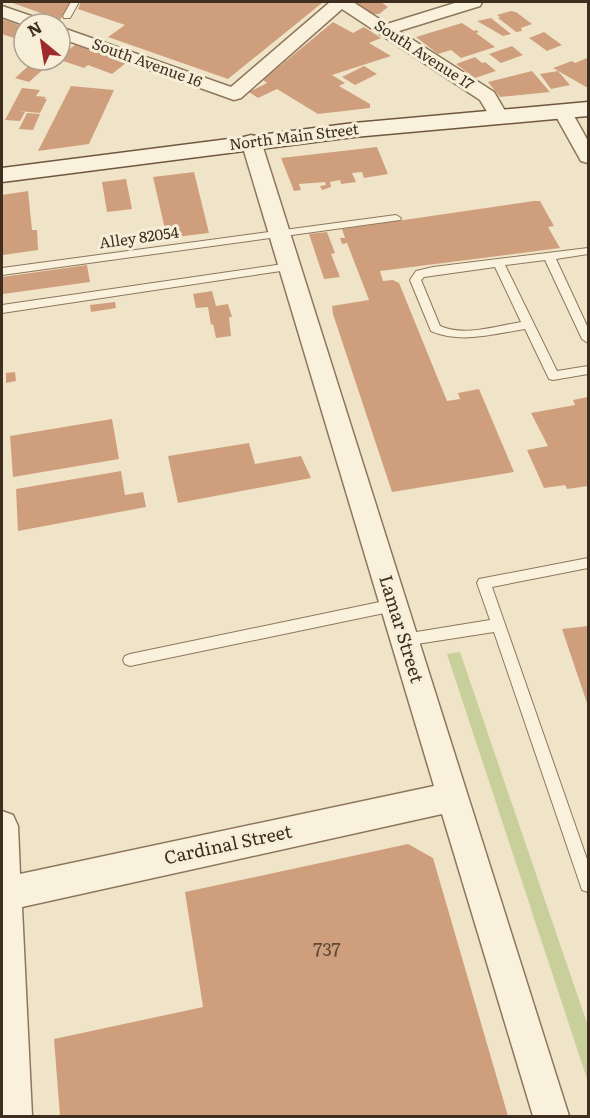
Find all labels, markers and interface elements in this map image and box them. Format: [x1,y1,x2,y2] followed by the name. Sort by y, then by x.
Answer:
[12,12,72,72] north arrow
[370,13,479,95] street label: South Avenue 17
[22,14,46,42] text: N
[89,31,206,92] street label: South Avenue 16
[228,116,360,155] street label: North Main Street
[97,220,180,253] street label: Alley 82054
[373,571,432,687] street label: Lamar Street
[161,817,295,870] street label: Cardinal Street
[313,935,341,962] house number: 737

